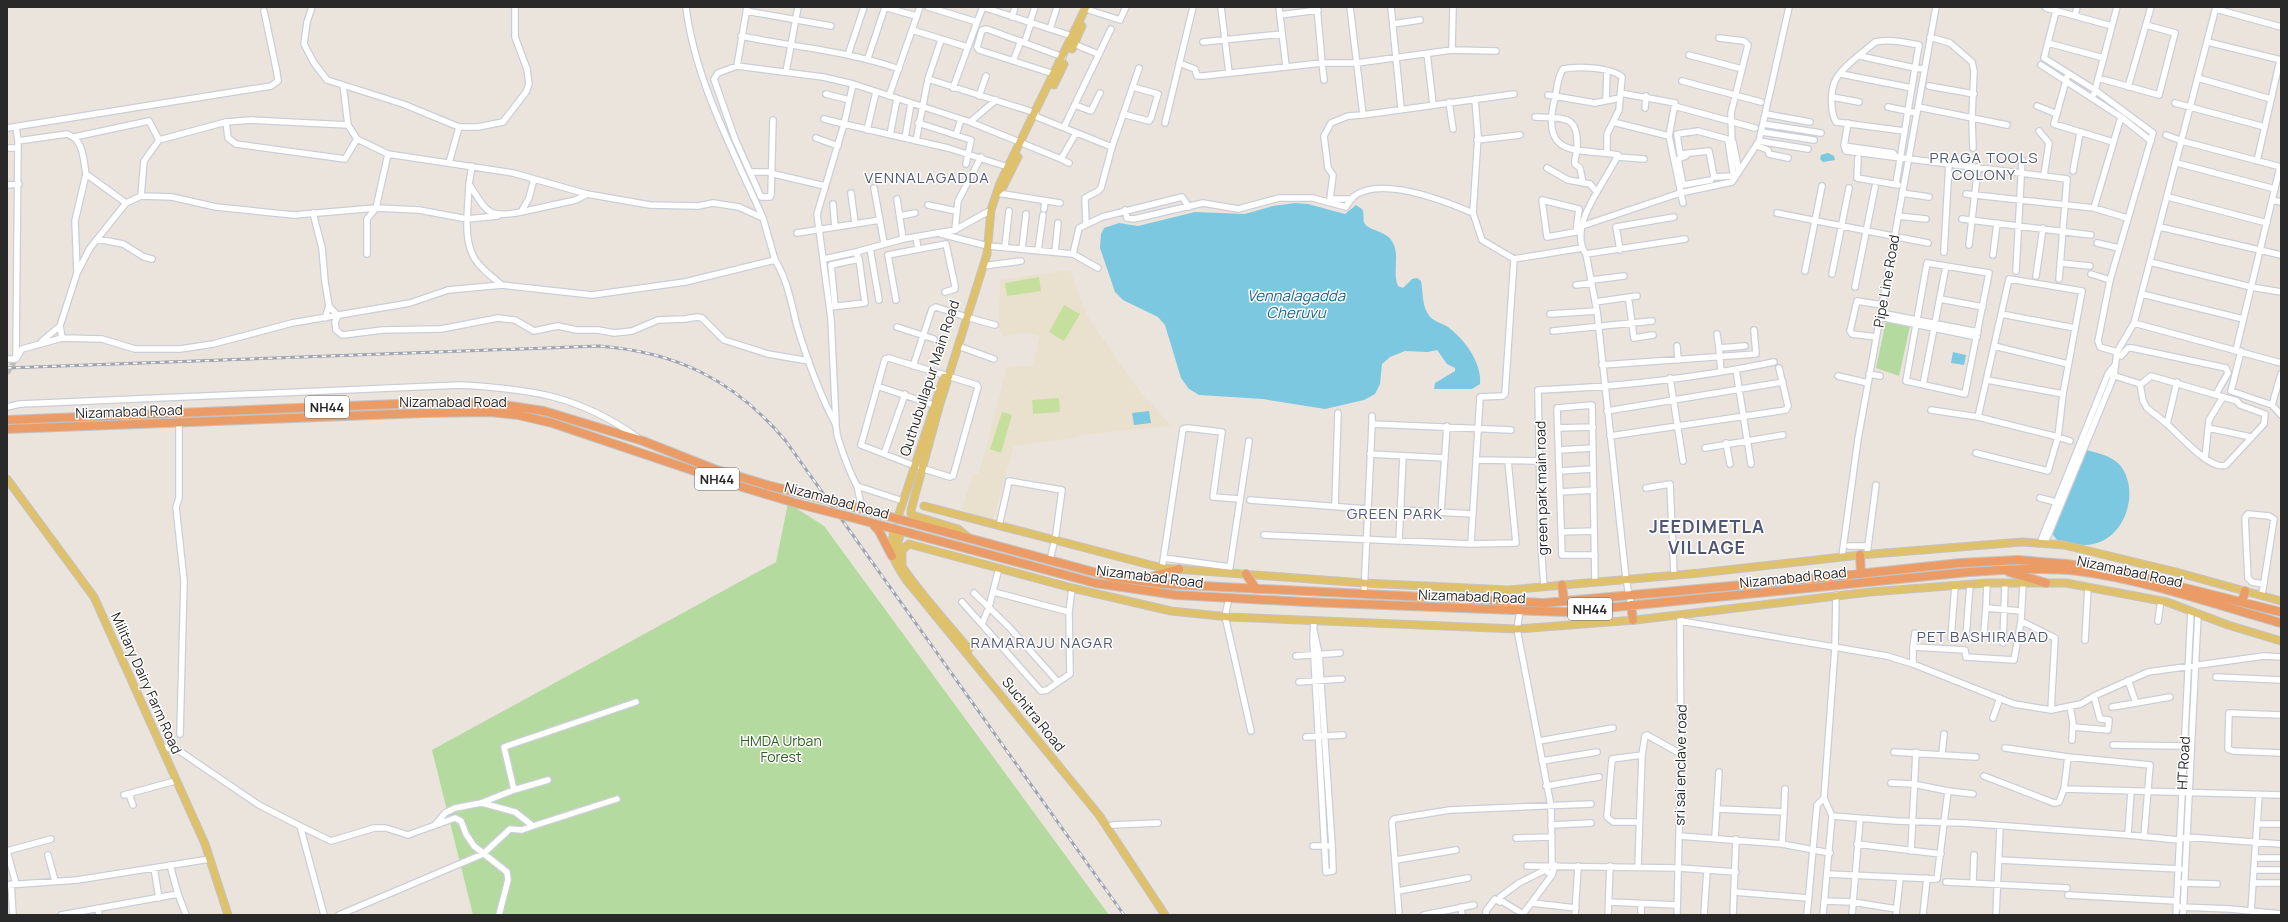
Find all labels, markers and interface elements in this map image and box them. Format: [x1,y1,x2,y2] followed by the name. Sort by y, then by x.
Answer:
[1929,147,2039,185] district label: PRAGA TOOLS COLONY
[864,167,990,188] district label: VENNALAGADDA
[1868,233,1904,329] street label: Pipe Line Road
[1247,285,1346,323] water label: Vennalagadda Cheruvu
[895,297,963,459] street label: Quthubullapur Main Road
[399,392,507,411] street label: Nizamabad Road
[305,396,349,418] road number: NH44
[75,400,183,422] street label: Nizamabad Road
[1530,421,1552,555] street label: green park main road
[695,468,739,490] road number: NH44
[783,477,891,523] street label: Nizamabad Road
[1347,503,1443,524] district label: GREEN PARK
[1649,514,1765,559] district label: JEEDIMETLA VILLAGE
[2075,551,2185,591] street label: Nizamabad Road
[1095,560,1205,592] street label: Nizamabad Road
[1738,562,1848,592] street label: Nizamabad Road
[1418,585,1526,607] street label: Nizamabad Road
[1568,598,1612,620] road number: NH44
[107,609,187,757] street label: Military Dairy Farm Road
[1917,626,2049,647] district label: PET BASHIRABAD
[970,632,1114,653] district label: RAMARAJU NAGAR
[998,673,1070,755] street label: Suchitra Road
[1669,704,1691,826] street label: sri sai enclave road
[740,731,822,766] park label: HMDA Urban Forest
[2172,736,2194,790] street label: HT Road

